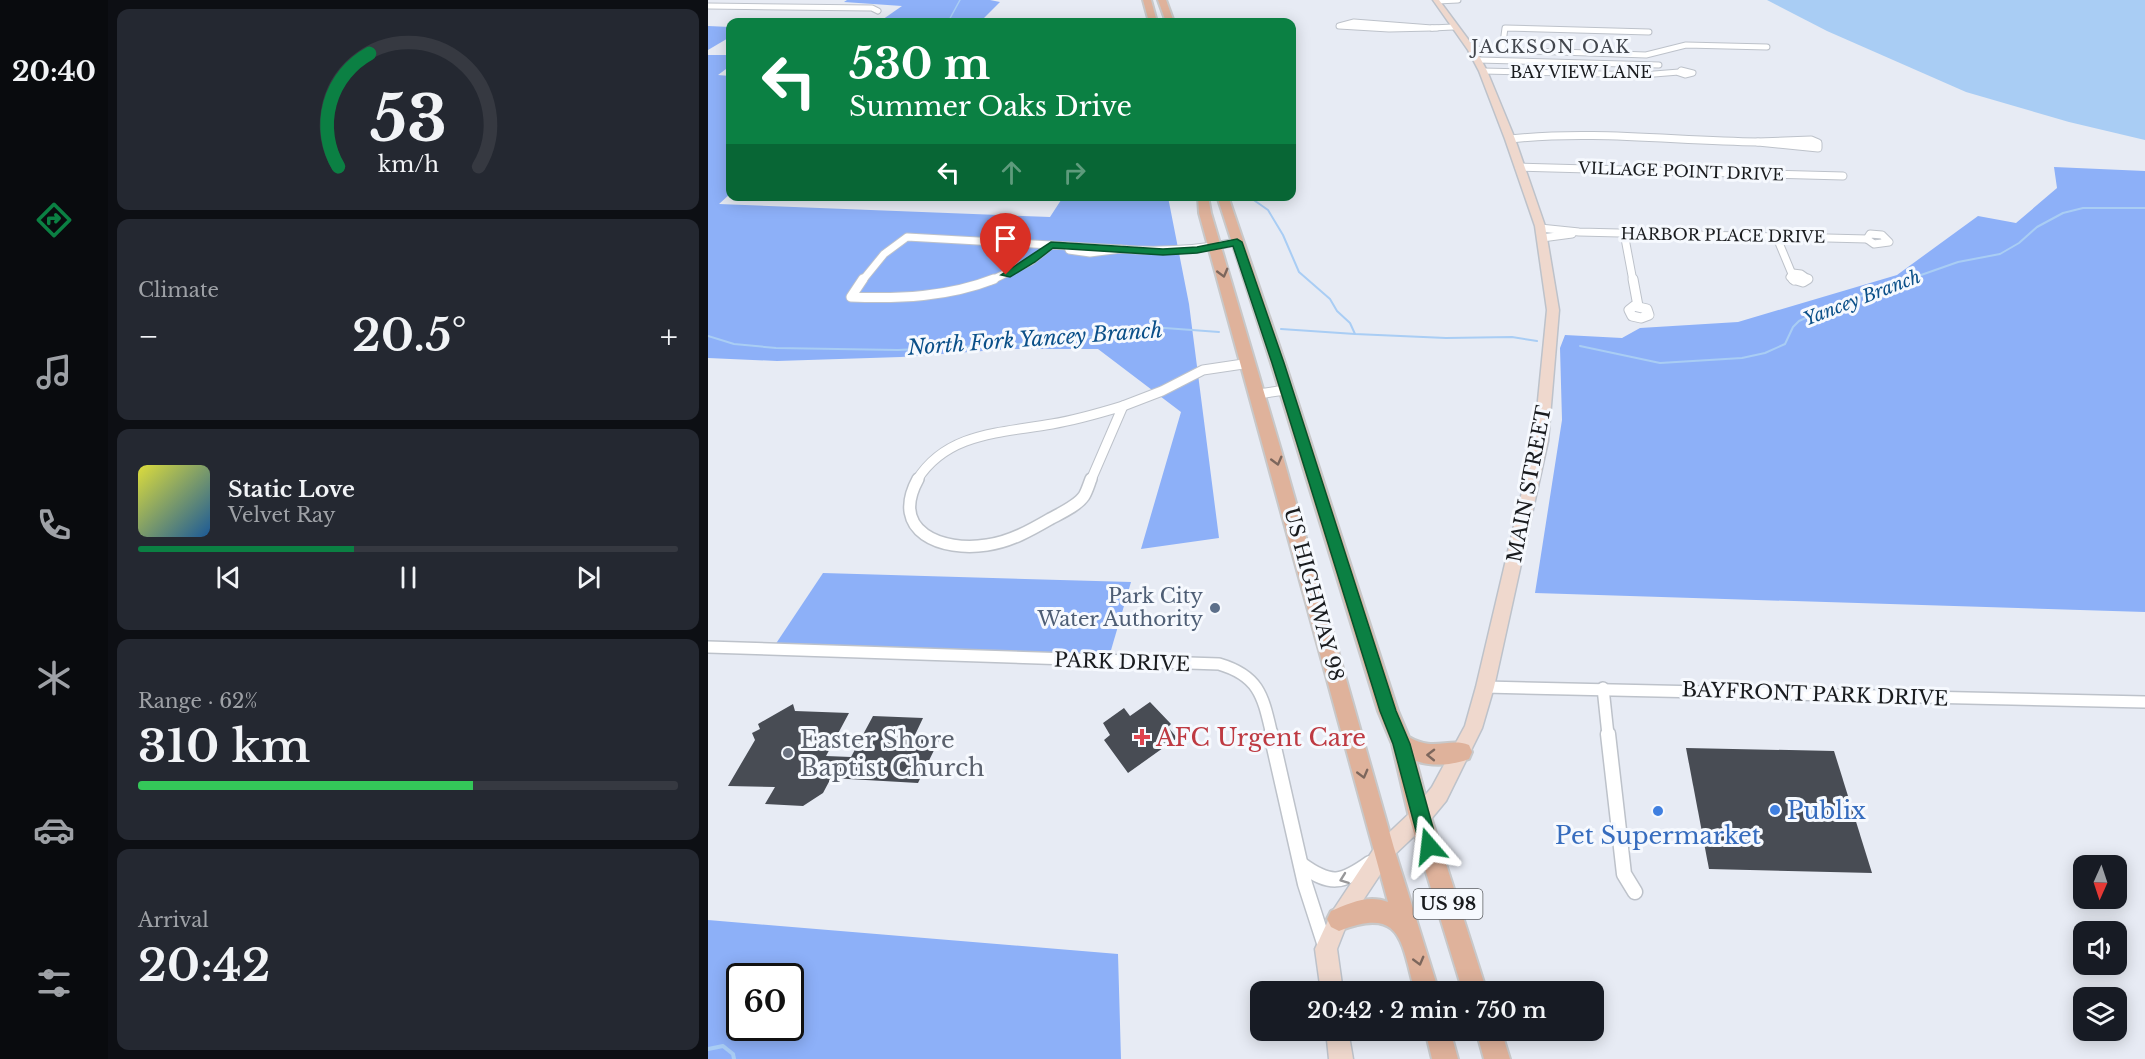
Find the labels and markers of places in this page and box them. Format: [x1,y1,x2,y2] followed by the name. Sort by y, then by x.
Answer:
[980,213,1031,275] pin
[1037,584,1203,631] place label: Park City Water Authority
[1208,601,1222,615] marker: Park City Water Authority
[1155,723,1366,752] place label: AFC Urgent Care
[800,725,985,782] place label: Easter Shore Baptist Church
[1133,728,1151,746] marker: AFC Urgent Care
[781,746,795,760] marker: Easter Shore Baptist Church
[1787,796,1866,825] place label: Publix
[1768,803,1782,817] marker: Publix
[1651,804,1665,818] marker: Pet Supermarket
[1555,821,1761,850] place label: Pet Supermarket

